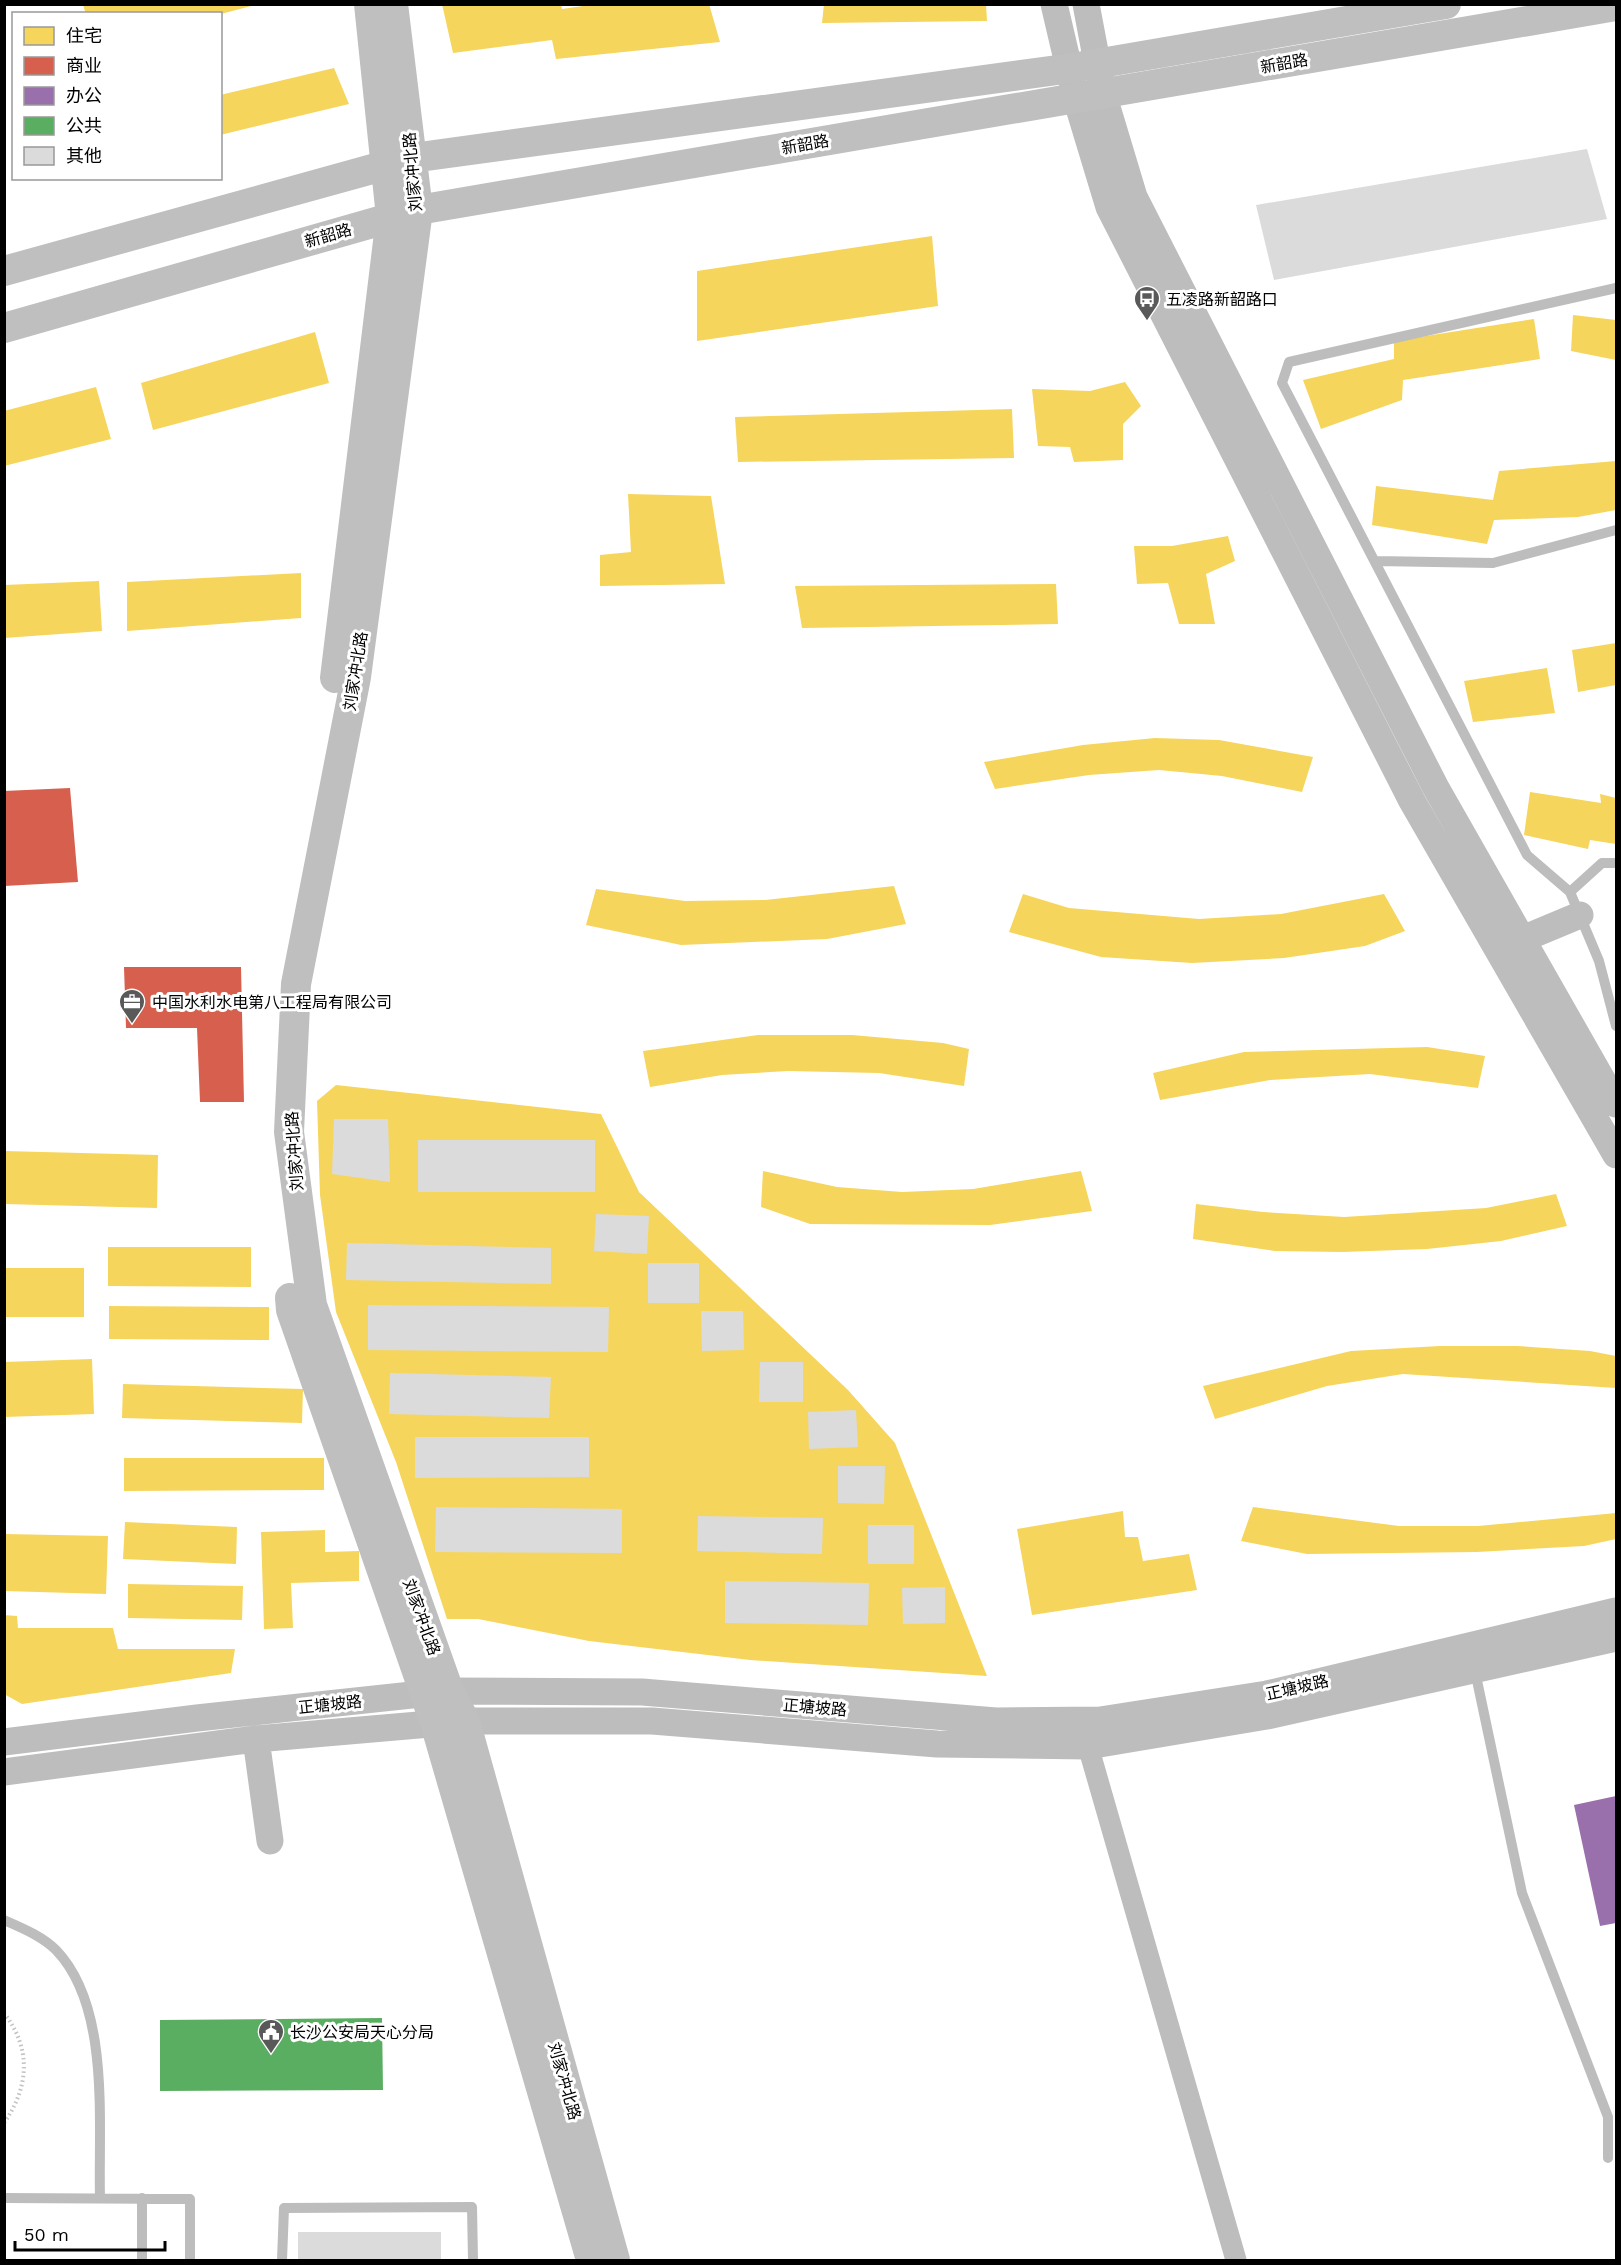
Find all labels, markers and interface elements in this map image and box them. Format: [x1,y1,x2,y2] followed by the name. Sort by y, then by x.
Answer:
[12,12,222,180] legend
[66,25,102,46] text: 住宅
[1259,50,1309,77] street label: 新韶路
[66,55,102,76] text: 商业
[66,85,102,106] text: 办公
[66,115,102,136] text: 公共
[400,131,425,213] street label: 刘家冲北路
[780,131,830,158] street label: 新韶路
[66,145,102,166] text: 其他
[302,220,354,251] street label: 新韶路
[1132,284,1162,322] bus stop icon: 五凌路新韶路口
[1166,290,1278,309] place label: 五凌路新韶路口
[340,630,371,712] street label: 刘家冲北路
[117,987,147,1025] office icon: 中国水利水电第八工程局有限公司
[152,993,392,1012] place label: 中国水利水电第八工程局有限公司
[282,1110,307,1192] street label: 刘家冲北路
[399,1576,444,1658] street label: 刘家冲北路
[1264,1671,1330,1704] street label: 正塘坡路
[297,1692,363,1717] street label: 正塘坡路
[782,1695,848,1720] street label: 正塘坡路
[256,2017,286,2055] public building icon: 长沙公安局天心分局
[290,2023,434,2042] place label: 长沙公安局天心分局
[544,2040,585,2122] street label: 刘家冲北路
[15,2214,165,2252] scale bar
[24,2224,69,2245] text: 50 m

